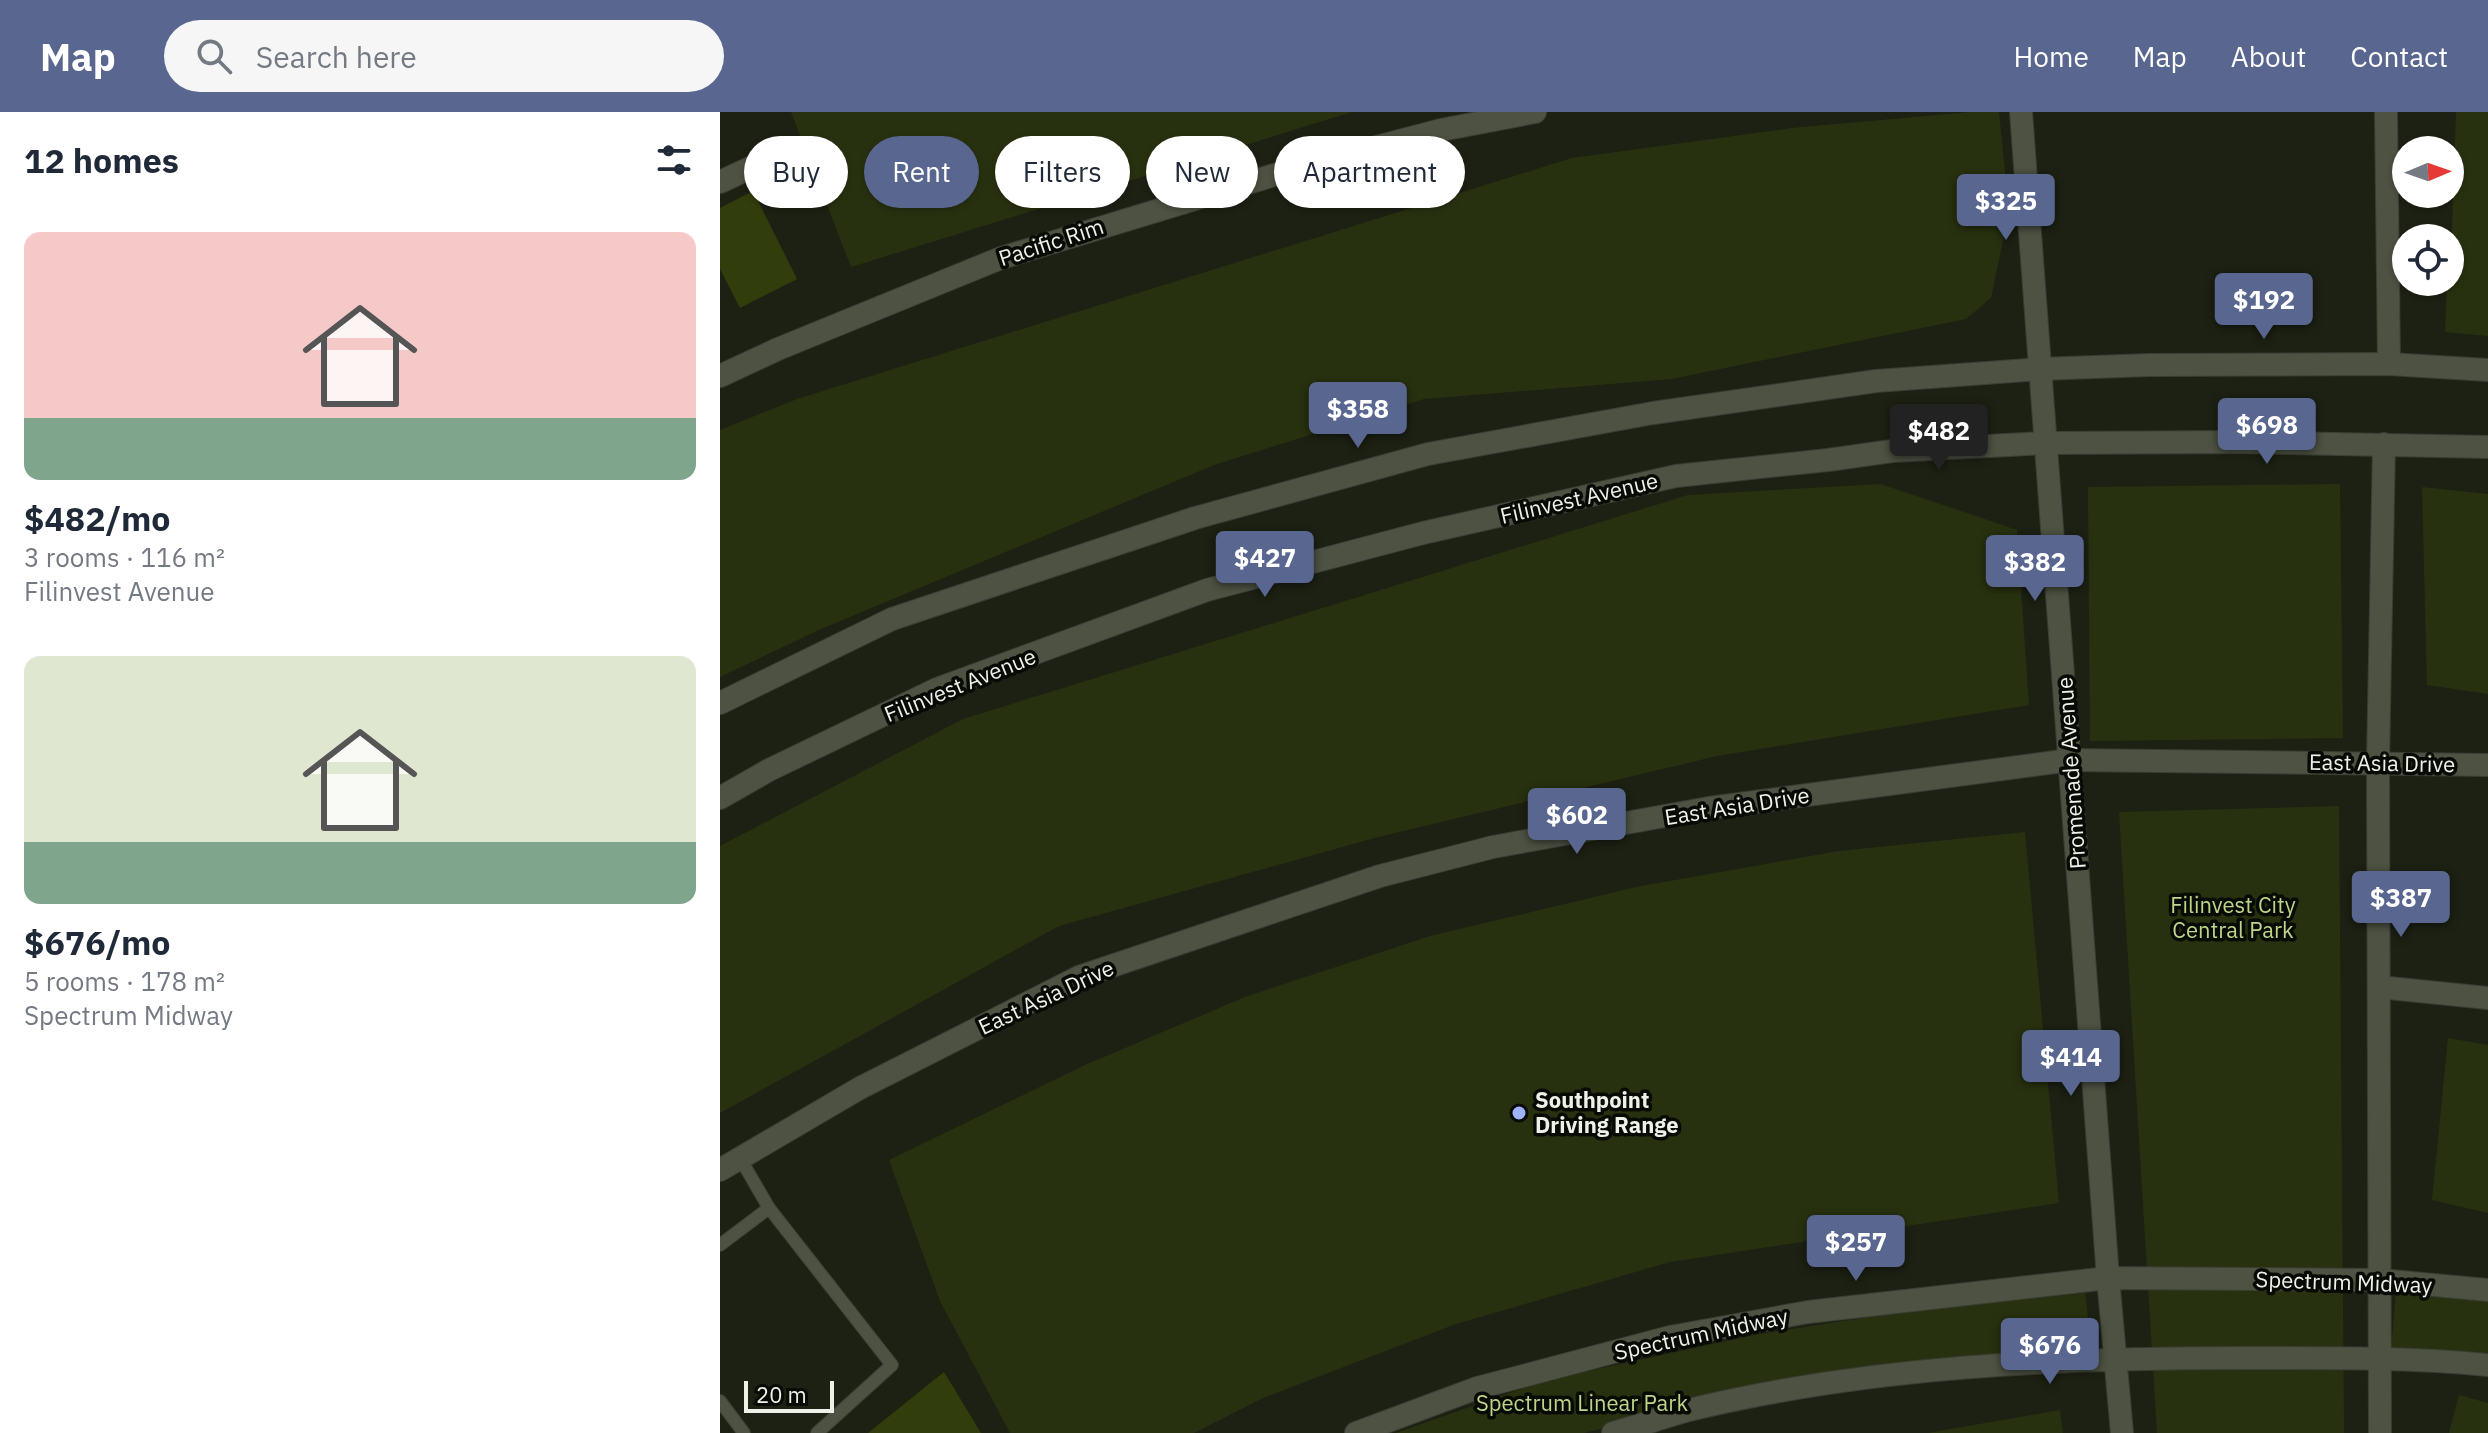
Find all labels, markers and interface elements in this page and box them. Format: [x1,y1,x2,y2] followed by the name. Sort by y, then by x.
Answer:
[164,20,724,92] search box
[40,32,116,81] text: Map
[192,34,236,78] icon: search
[256,37,417,76] text: Search here
[2013,38,2089,75] text: Home
[2133,38,2187,75] text: Map
[2231,38,2306,75] text: About
[2350,38,2448,75] text: Contact
[744,136,848,208] chip: Buy
[864,136,979,208] chip: Rent
[995,136,1130,208] chip: Filters
[1146,136,1258,208] chip: New
[1274,136,1465,208] chip: Apartment
[2392,136,2464,208] north arrow
[2392,136,2464,296] map controls
[24,138,179,182] text: 12 homes
[652,138,696,182] icon: filters
[1959,174,2053,242] pin: $325
[1975,183,2037,217] text: $325
[995,211,1107,272] street label: Pacific Rim
[2392,224,2464,296] button: locate
[2217,273,2311,341] pin: $192
[2233,282,2295,316] text: $192
[288,284,432,428] icon: home
[1311,382,1405,450] pin: $358
[1327,391,1389,425] text: $358
[2220,398,2314,466] pin: $698
[1892,404,1986,472] pin: $482
[2236,407,2298,441] text: $698
[1908,413,1970,447] text: $482
[1497,465,1661,530] street label: Filinvest Avenue
[24,496,171,540] text: $482/mo
[1218,531,1312,599] pin: $427
[1988,535,2082,603] pin: $382
[24,540,225,574] text: 3 rooms · 116 m²
[1234,540,1296,574] text: $427
[2004,544,2066,578] text: $382
[24,574,215,608] text: Filinvest Avenue
[880,641,1040,728] street label: Filinvest Avenue
[2049,676,2092,870] street label: Promenade Avenue
[288,708,432,852] icon: home
[2309,747,2455,778] street label: East Asia Drive
[1662,780,1811,831] street label: East Asia Drive
[1530,788,1624,856] pin: $602
[1546,797,1608,831] text: $602
[2354,871,2448,939] pin: $387
[2370,880,2432,914] text: $387
[2170,890,2296,944] park label: Filinvest City Central Park
[24,920,171,964] text: $676/mo
[973,952,1118,1041] street label: East Asia Drive
[24,964,225,998] text: 5 rooms · 178 m²
[24,998,233,1032] text: Spectrum Midway
[2024,1030,2118,1098] pin: $414
[2040,1039,2102,1073] text: $414
[1535,1085,1679,1139] place label: Southpoint Driving Range
[1510,1104,1528,1122] marker: Southpoint Driving Range
[1809,1215,1903,1283] pin: $257
[1825,1224,1887,1258] text: $257
[2255,1264,2433,1299] street label: Spectrum Midway
[1611,1301,1790,1366] street label: Spectrum Midway
[2003,1318,2097,1386] pin: $676
[2019,1327,2081,1361] text: $676
[744,1377,834,1413] scale bar
[756,1380,807,1409] text: 20 m
[1476,1388,1688,1417] park label: Spectrum Linear Park

